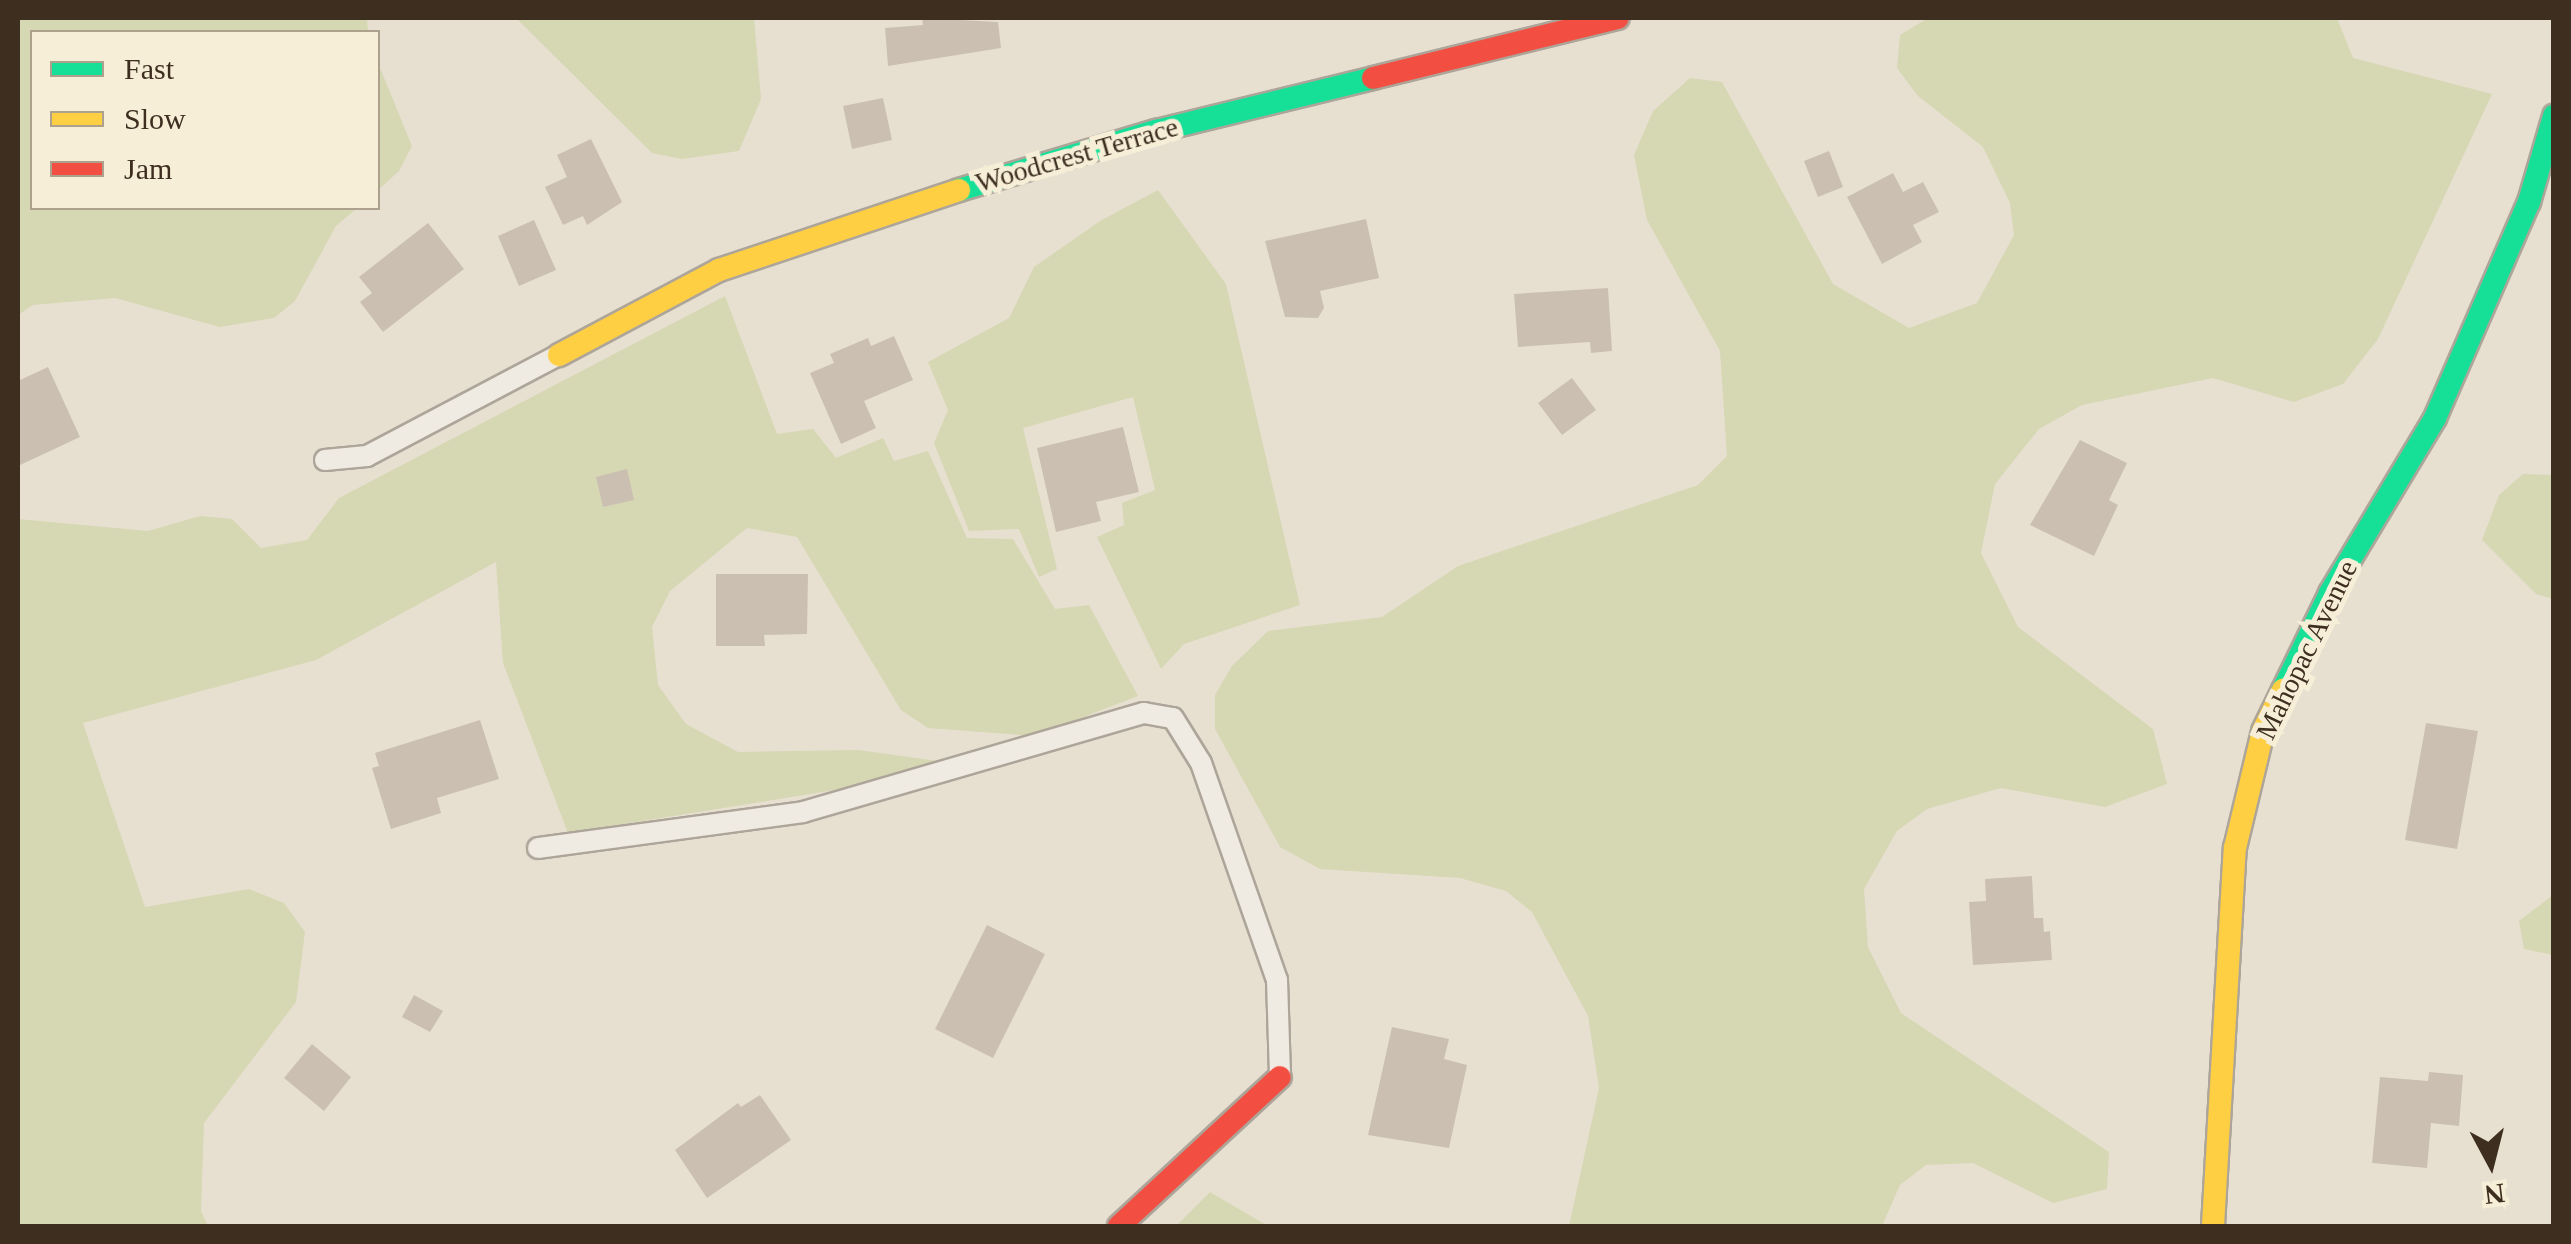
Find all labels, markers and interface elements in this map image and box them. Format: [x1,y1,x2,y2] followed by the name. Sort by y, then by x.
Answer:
[30,30,380,210] legend
[124,52,174,85] text: Fast
[124,102,186,135] text: Slow
[972,110,1182,200] street label: Woodcrest Terrace
[124,152,172,185] text: Jam
[2249,554,2365,746] street label: Mahopac Avenue
[2441,1114,2541,1214] north arrow
[2483,1178,2507,1211] text: N

